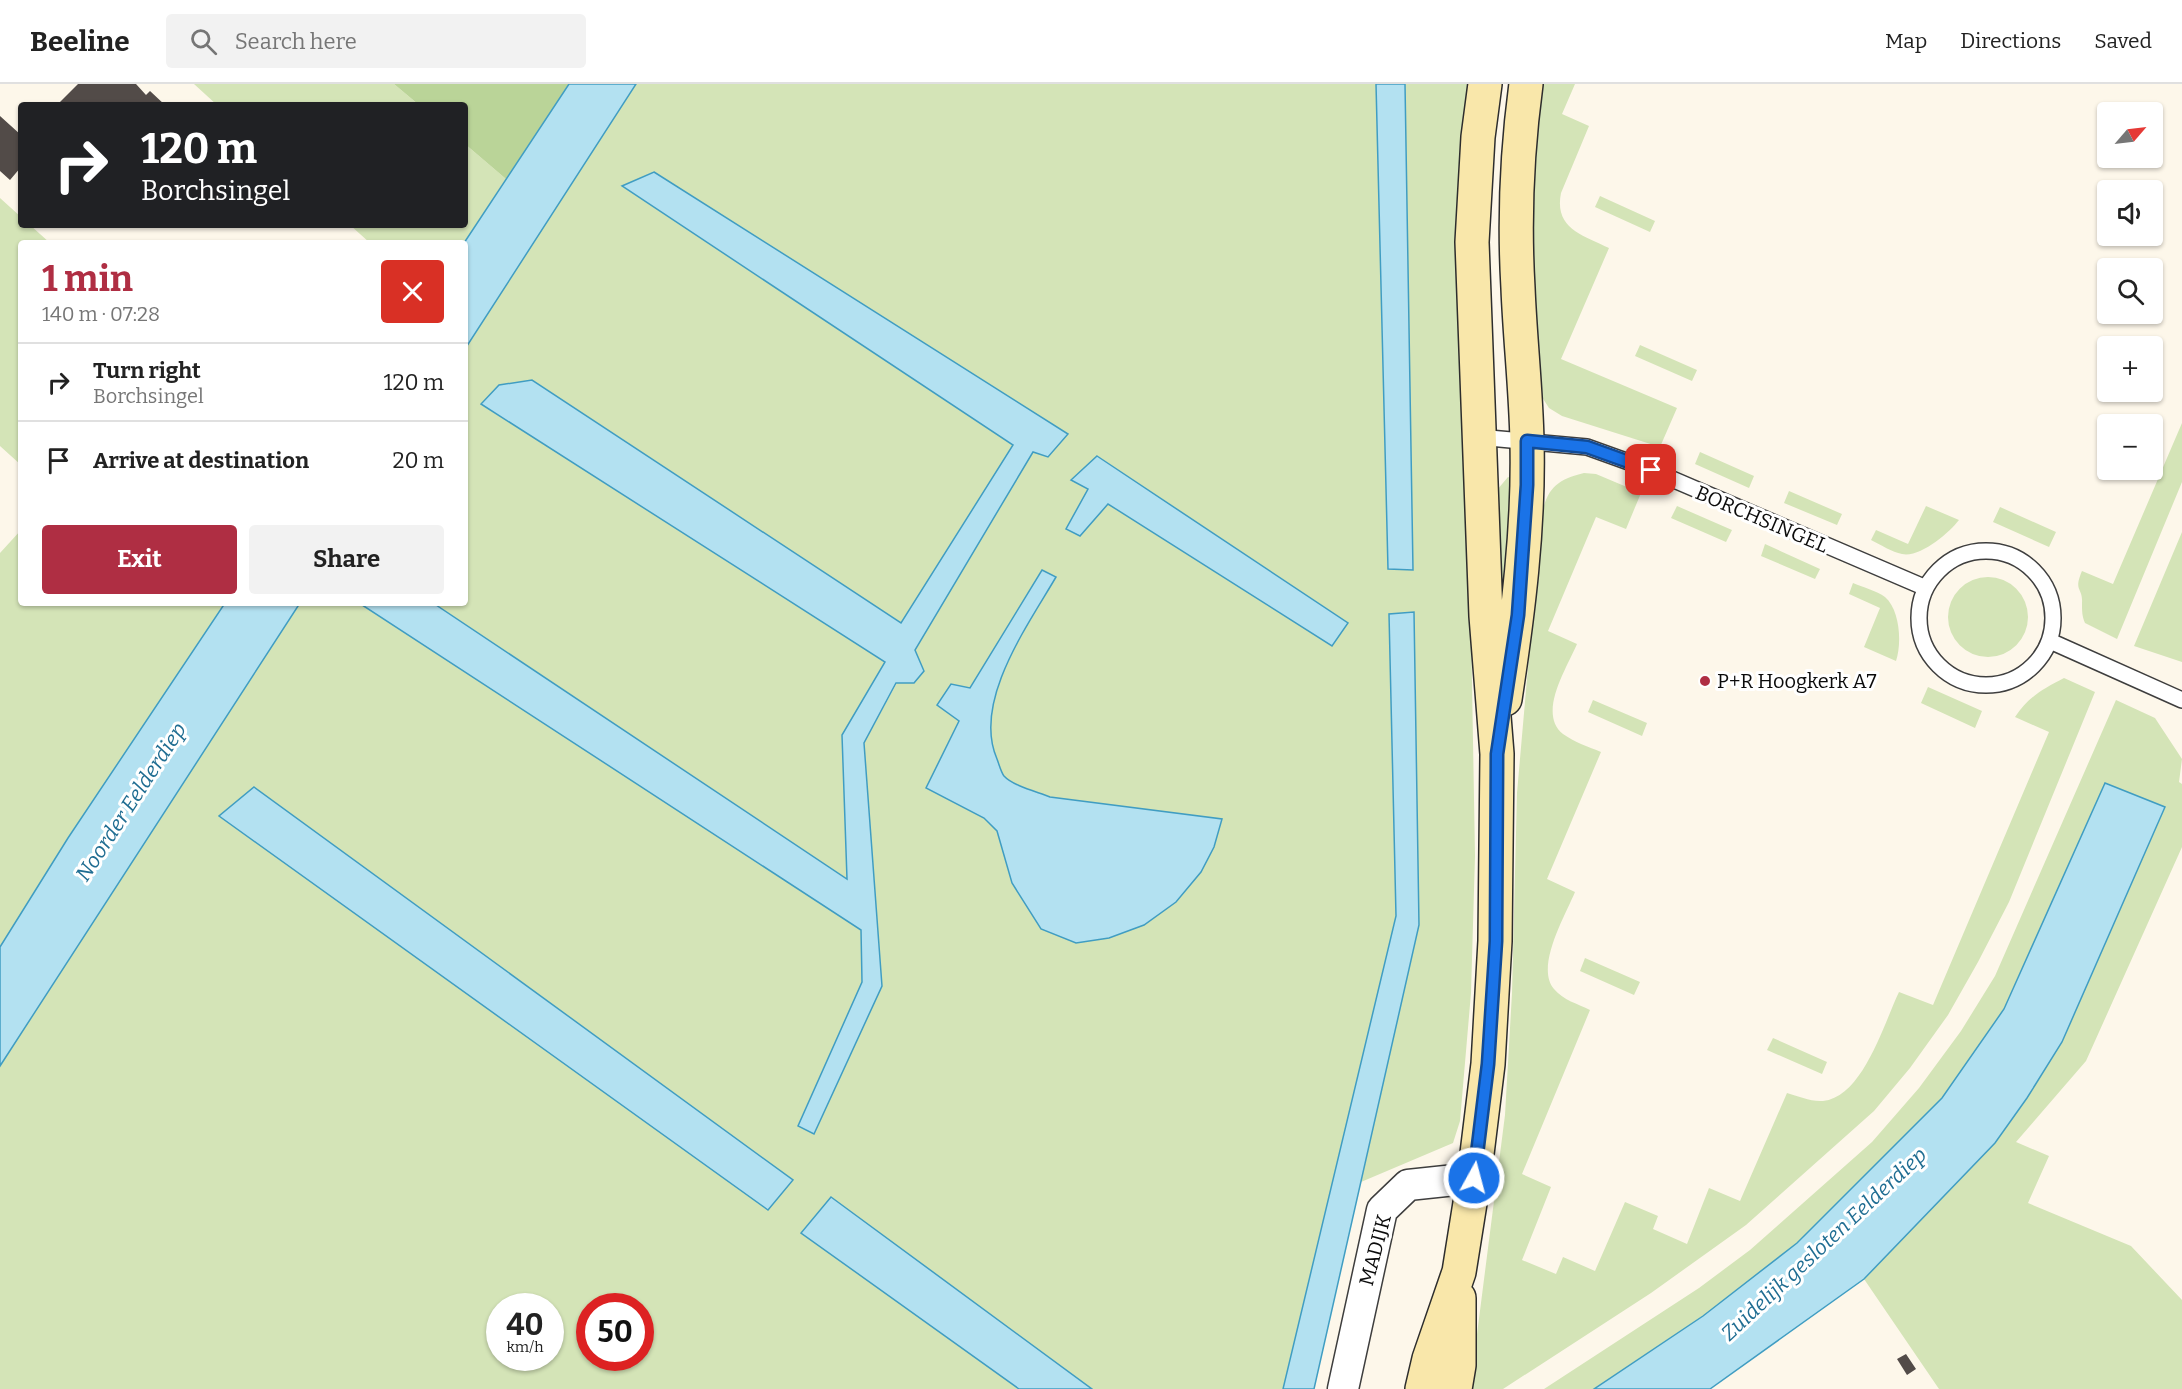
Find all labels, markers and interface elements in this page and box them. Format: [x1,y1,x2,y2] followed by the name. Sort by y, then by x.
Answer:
[166,14,586,68] search box
[30,25,130,58] text: Beeline
[187,25,220,58] icon: search
[235,28,357,55] text: Search here
[1885,28,1927,54] text: Map
[1960,28,2061,54] text: Directions
[2094,28,2152,54] text: Saved
[2097,102,2163,168] north arrow
[2097,102,2163,480] map controls
[141,124,257,174] text: 120 m
[42,126,120,204] icon: right
[141,175,290,207] text: Borchsingel
[2097,180,2163,246] button: sound
[42,257,133,301] text: 1 min
[2097,258,2163,324] button: search
[381,260,444,323] button: close
[42,302,160,326] text: 140 m · 07:28
[2097,336,2163,402] button: +
[93,357,201,384] text: Turn right
[42,366,75,399] icon: right
[384,369,444,396] text: 120 m
[93,384,204,408] text: Borchsingel
[2097,414,2163,480] button: −
[42,444,75,477] icon: arrive
[1625,444,1676,495] pin
[93,447,309,474] text: Arrive at destination
[393,447,444,474] text: 20 m
[1634,453,1667,486] icon: arrive
[1692,480,1832,558] street label: BORCHSINGEL
[42,525,237,594] button: Exit
[249,525,444,594] button: Share
[1717,669,1877,693] place label: P+R Hoogkerk A7
[1698,674,1712,688] marker: P+R Hoogkerk A7
[70,718,192,886] water label: Noorder Eelderdiep
[1716,1142,1932,1346] water label: Zuidelijk gesloten Eelderdiep
[1442,1146,1506,1210] position arrow
[1354,1212,1396,1288] street label: MADIJK
[576,1293,654,1371] speed limit sign: 50
[506,1307,544,1343] text: 40
[506,1338,544,1356] text: km/h

